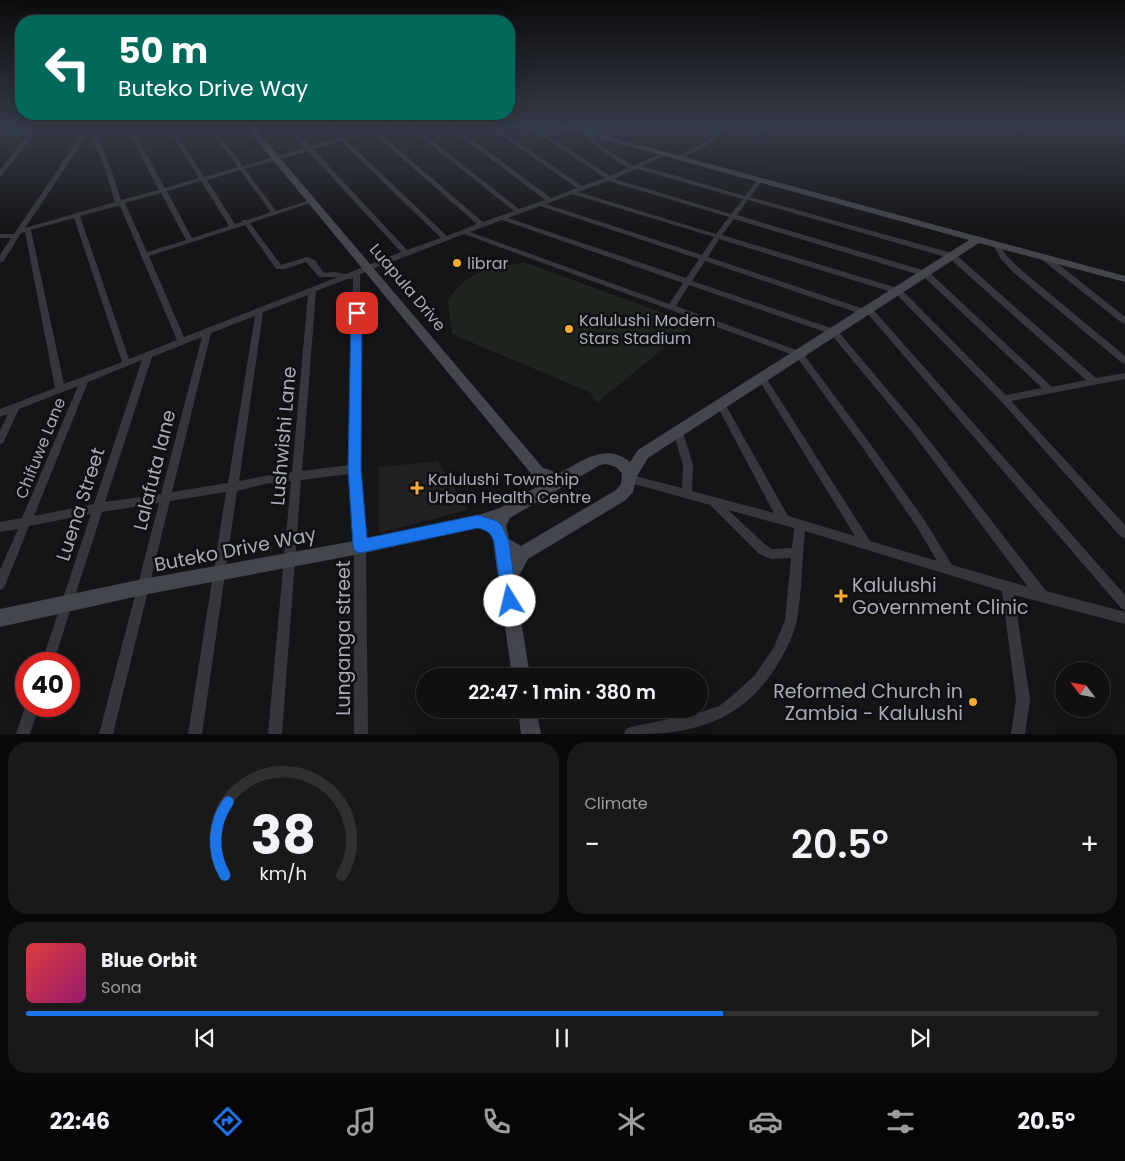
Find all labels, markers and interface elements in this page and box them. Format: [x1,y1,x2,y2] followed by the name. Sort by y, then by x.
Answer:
[118,26,208,75] text: 50 m
[35,35,100,100] icon: left
[118,73,308,104] text: Buteko Drive Way
[364,238,451,336] street label: Luapula Drive
[467,252,508,275] place label: librar
[451,257,463,269] marker: librar
[336,292,378,334] pin
[343,299,371,327] icon: arrive
[579,309,716,350] place label: Kalulushi Modern Stars Stadium
[563,323,575,335] marker: Kalulushi Modern Stars Stadium
[264,365,303,507] street label: Lushwishi Lane
[10,394,71,502] street label: Chifuwe Lane
[126,407,182,533] street label: Lalafuta lane
[49,444,112,564] street label: Luena Street
[428,468,591,509] place label: Kalulushi Township Urban Health Centre
[410,481,424,495] marker: Kalulushi Township Urban Health Centre
[152,521,319,578] street label: Buteko Drive Way
[330,560,357,716] street label: Lunganga street
[852,572,1029,621] place label: Kalulushi Government Clinic
[483,574,535,626] position arrow
[834,589,848,603] marker: Kalulushi Government Clinic
[15,652,80,717] speed limit sign: 40
[1055,662,1110,718] north arrow
[1055,662,1110,717] map controls
[773,678,963,727] place label: Reformed Church in Zambia - Kalulushi
[468,679,656,706] text: 22:47 · 1 min · 380 m
[967,696,979,708] marker: Reformed Church in Zambia - Kalulushi
[585,792,648,815] text: Climate
[251,799,316,872] text: 38
[791,818,889,871] text: 20.5°
[585,825,600,864] text: −
[1080,825,1099,864] text: +
[259,861,307,886] text: km/h
[101,947,197,974] text: Blue Orbit
[101,976,142,999] text: Sona
[191,1024,219,1052] icon: previous
[548,1024,576,1052] icon: pause
[906,1024,934,1052] icon: next
[210,1104,245,1139] icon: directions
[344,1104,379,1139] icon: music
[479,1104,514,1139] icon: phone
[614,1104,649,1139] icon: climate
[748,1104,783,1139] icon: car
[883,1104,918,1139] icon: filters
[50,1106,110,1137] text: 22:46
[1017,1106,1075,1137] text: 20.5°

